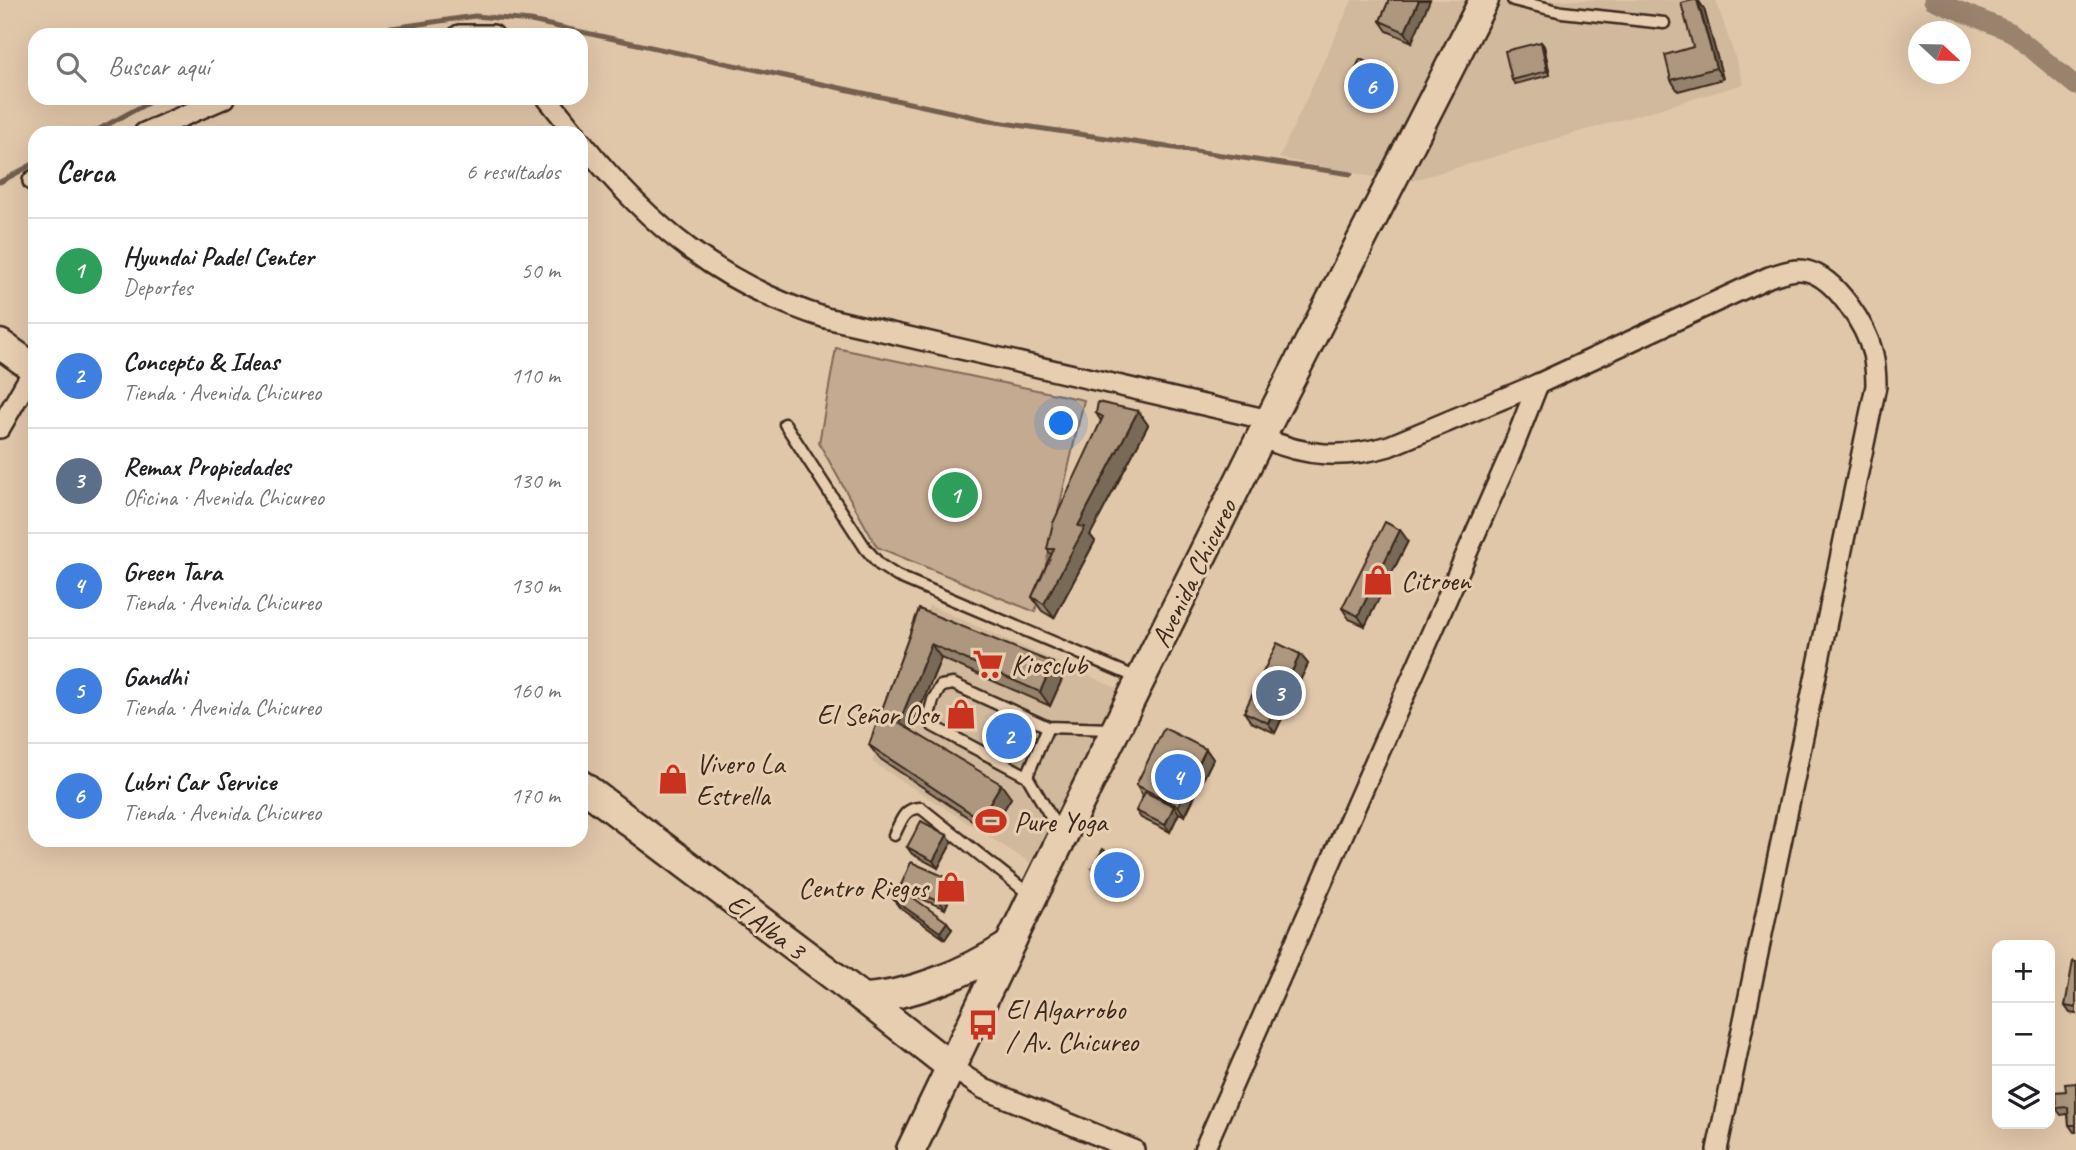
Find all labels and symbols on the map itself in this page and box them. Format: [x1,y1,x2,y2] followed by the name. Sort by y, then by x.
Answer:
[1908,21,1971,84] north arrow
[1348,60,1394,112] pin: 6
[1044,406,1078,440] your location
[932,469,978,521] pin: 1
[1143,492,1245,653] street label: Avenida Chicureo
[1361,563,1395,597] shop icon: Citroen
[1401,563,1472,598] place label: Citroen
[971,647,1005,681] supermarket icon: Kiosclub
[1011,647,1089,682] place label: Kiosclub
[1256,667,1302,719] pin: 3
[817,697,941,732] place label: El Señor Oso
[944,697,978,731] shop icon: El Señor Oso
[986,710,1032,762] pin: 2
[696,746,786,813] place label: Vivero La Estrella
[1155,751,1201,803] pin: 4
[656,762,690,796] shop icon: Vivero La Estrella
[974,804,1008,838] sports icon: Pure Yoga
[1014,804,1109,839] place label: Pure Yoga
[1094,849,1140,901] pin: 5
[798,870,930,905] place label: Centro Riegos
[934,870,968,904] shop icon: Centro Riegos
[721,886,815,969] street label: El Alba 3
[1006,992,1140,1059] place label: El Algarrobo / Av. Chicureo
[966,1008,1000,1042] bus stop icon: El Algarrobo / Av. Chicureo

